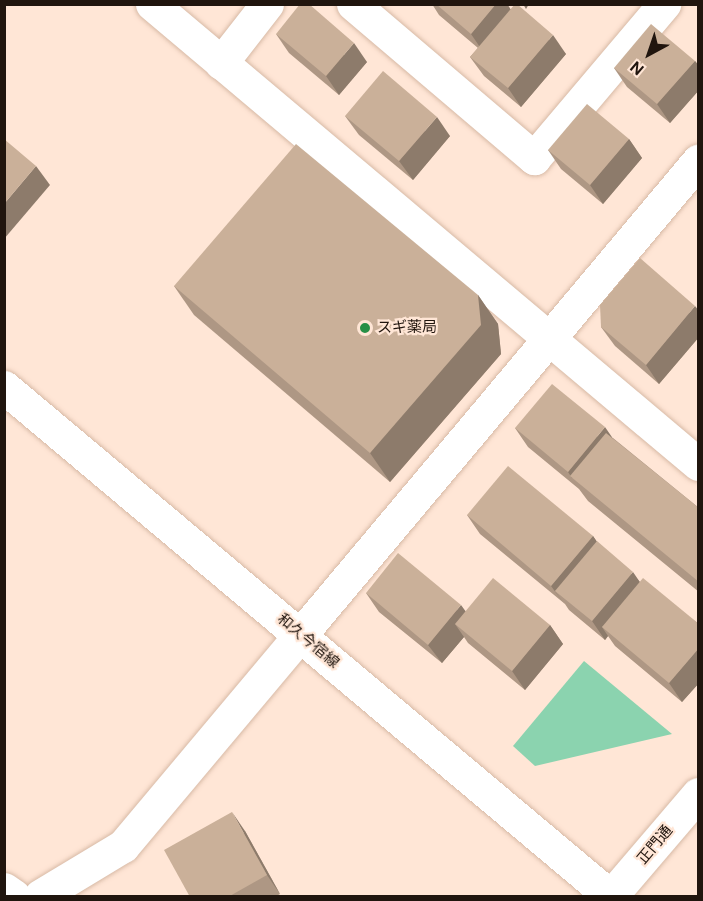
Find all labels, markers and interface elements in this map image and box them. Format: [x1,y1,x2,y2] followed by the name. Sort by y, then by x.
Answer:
[619,24,679,84] north arrow
[626,56,648,80] text: N
[377,319,437,337] place label: スギ薬局
[358,321,372,335] marker: スギ薬局
[273,610,343,672] street label: 和久今宿線
[634,822,676,868] street label: 正門通

